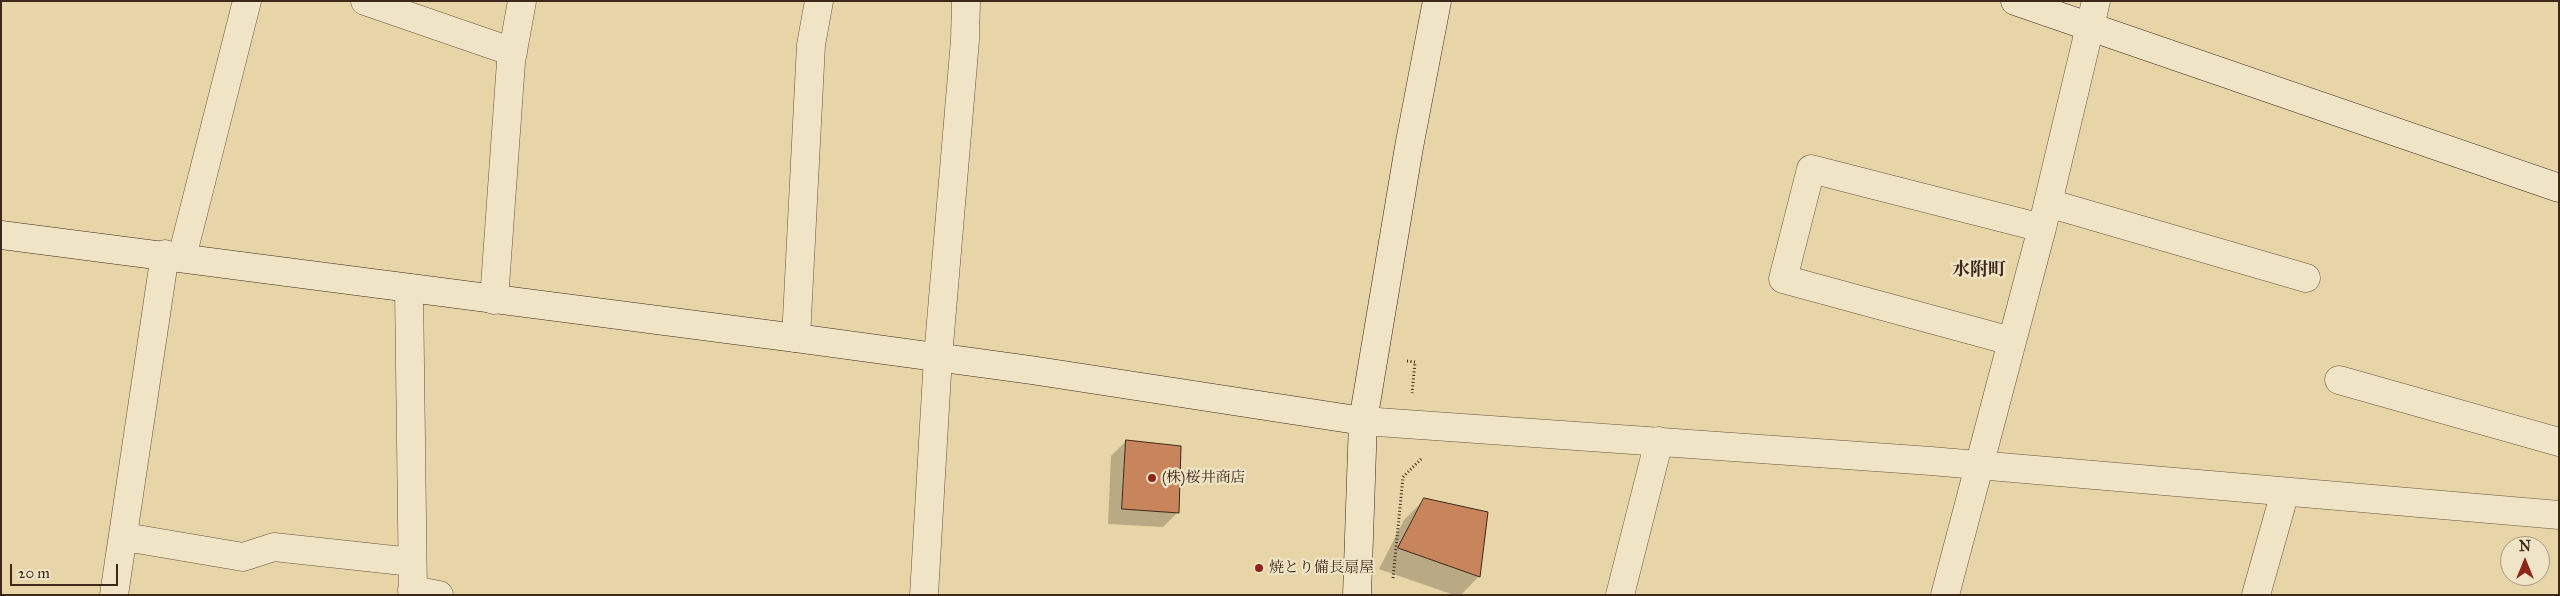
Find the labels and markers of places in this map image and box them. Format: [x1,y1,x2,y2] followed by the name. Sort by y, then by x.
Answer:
[1162,469,1245,487] place label: (株)桜井商店
[1146,472,1158,484] marker: (株)桜井商店
[1269,559,1374,577] place label: 焼とり備長扇屋
[1253,562,1265,574] marker: 焼とり備長扇屋

